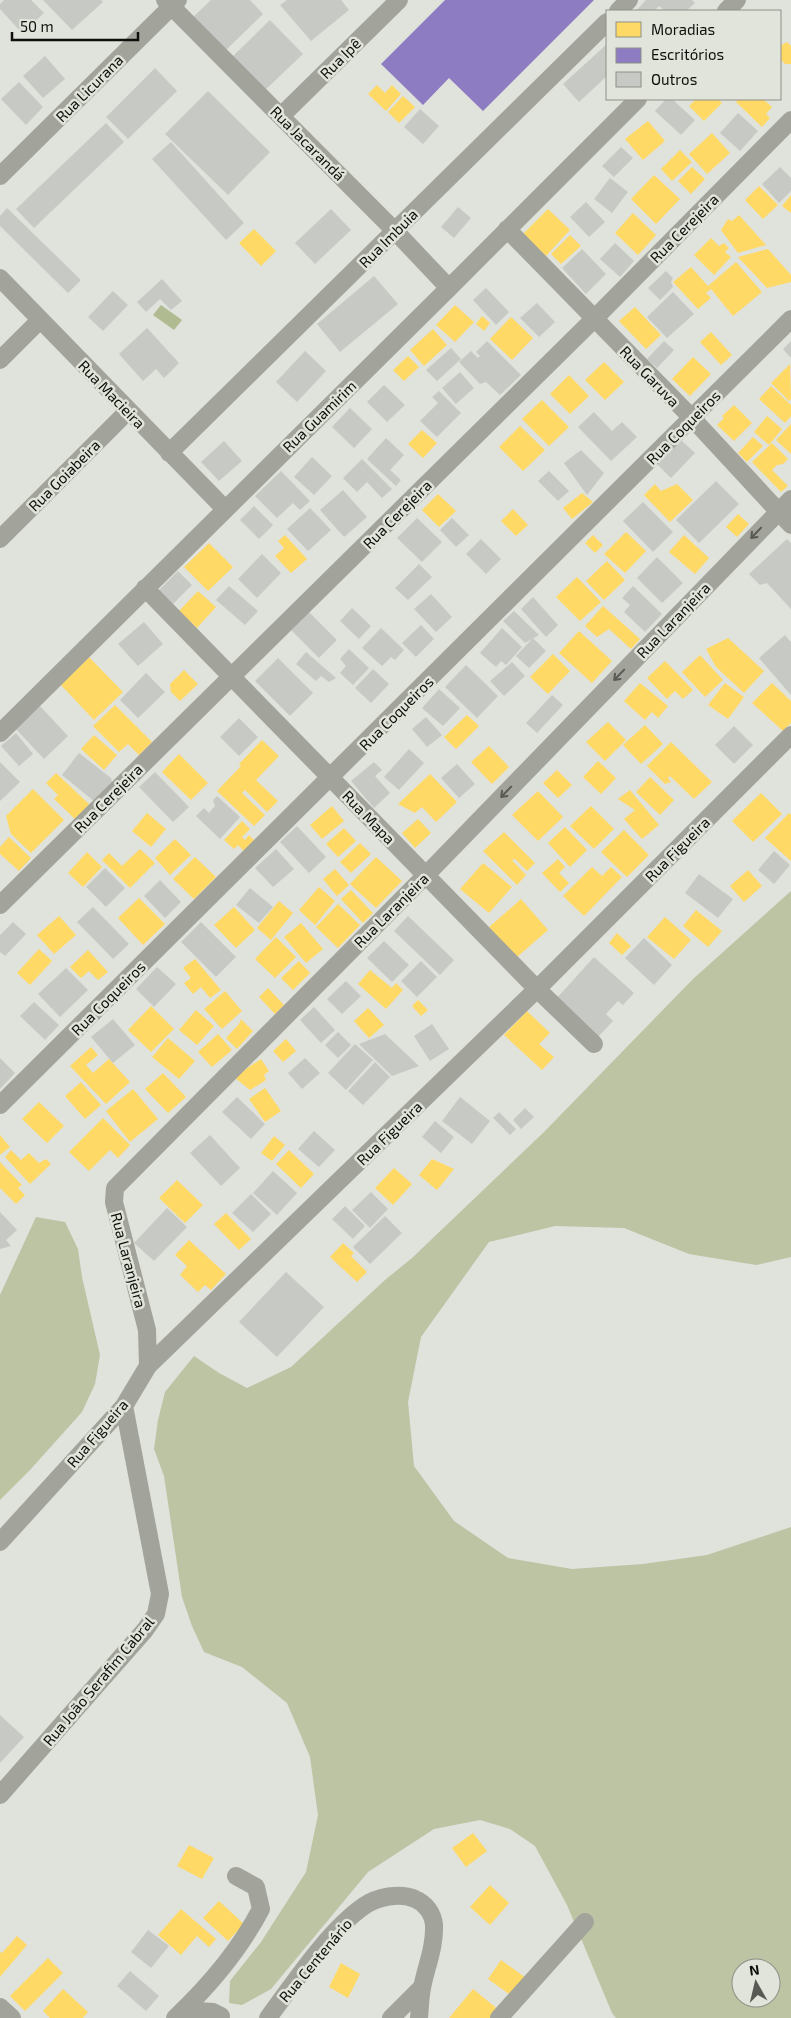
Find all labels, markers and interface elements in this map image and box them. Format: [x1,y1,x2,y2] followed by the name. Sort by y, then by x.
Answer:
[12,10,139,42] scale bar
[606,10,781,100] legend
[20,17,54,35] text: 50 m
[651,20,715,38] text: Moradias
[316,34,364,82] street label: Rua Ipê
[651,45,724,63] text: Escritórios
[52,51,126,125] street label: Rua Licurana
[651,70,697,88] text: Outros
[267,102,349,184] street label: Rua Jacarandá
[646,190,723,267] street label: Rua Cerejeira
[355,205,421,271] street label: Rua Imbuia
[617,342,683,410] street label: Rua Garuva
[75,356,149,432] street label: Rua Macieira
[278,376,360,456] street label: Rua Guamirim
[642,386,724,468] street label: Rua Coqueiros
[24,435,104,515] street label: Rua Goiabeira
[359,476,436,553] street label: Rua Cerejeira
[750,527,762,540] one-way arrow
[632,578,714,662] street label: Rua Laranjeira
[613,669,625,682] one-way arrow
[355,672,437,754] street label: Rua Coqueiros
[70,760,147,837] street label: Rua Cerejeira
[339,786,399,848] street label: Rua Mapa
[500,786,512,799] one-way arrow
[641,813,713,885] street label: Rua Figueira
[350,869,433,952] street label: Rua Laranjeira
[67,957,149,1039] street label: Rua Coqueiros
[352,1097,426,1169] street label: Rua Figueira
[107,1210,150,1310] street label: Rua Laranjeira
[63,1395,131,1471] street label: Rua Figueira
[39,1612,158,1749] street label: Rua João Serafim Cabral
[275,1914,355,2006] street label: Rua Centenário
[731,1958,781,2008] north arrow
[748,1961,760,1979] text: N

